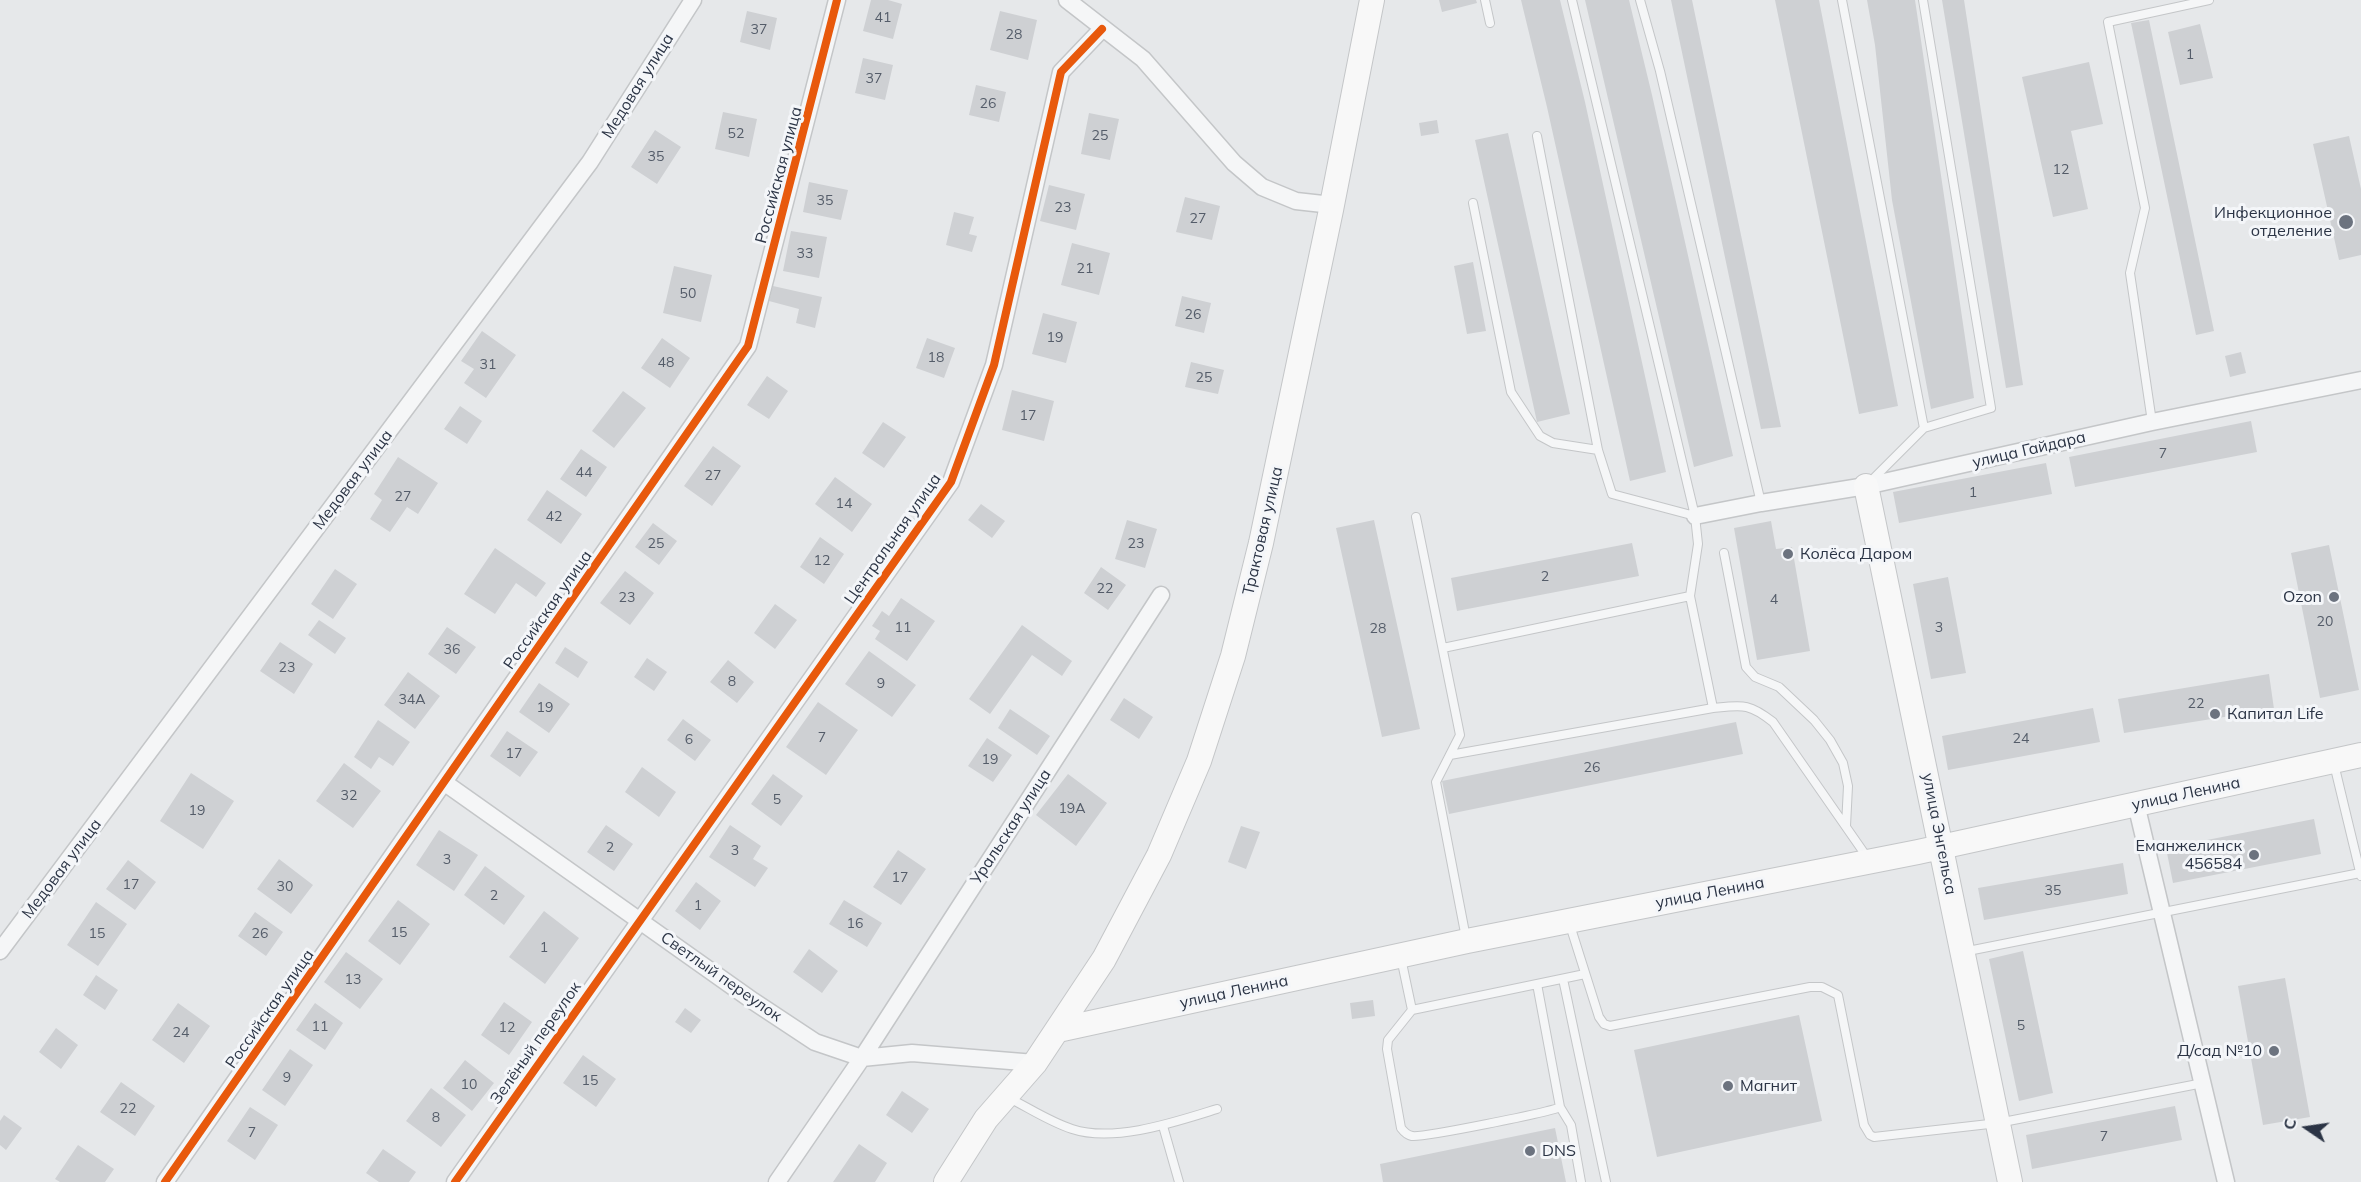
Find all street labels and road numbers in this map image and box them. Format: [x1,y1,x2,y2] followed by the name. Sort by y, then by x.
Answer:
[598,30,678,142] street label: Медовая улица
[752,105,806,245] street label: Российская улица
[309,426,397,534] street label: Медовая улица
[1970,428,2088,472] street label: улица Гайдара
[1239,465,1287,597] street label: Трактовая улица
[841,470,945,608] street label: Центральная улица
[500,547,596,673] street label: Российская улица
[967,766,1055,888] street label: Уральская улица
[1918,772,1960,896] street label: улица Энгельса
[2130,773,2242,815] street label: улица Ленина
[18,815,106,923] street label: Медовая улица
[1654,873,1766,913] street label: улица Ленина
[657,928,785,1026] street label: Светлый переулок
[222,946,318,1072] street label: Российская улица
[1178,971,1290,1013] street label: улица Ленина
[487,978,585,1108] street label: Зелёный переулок

